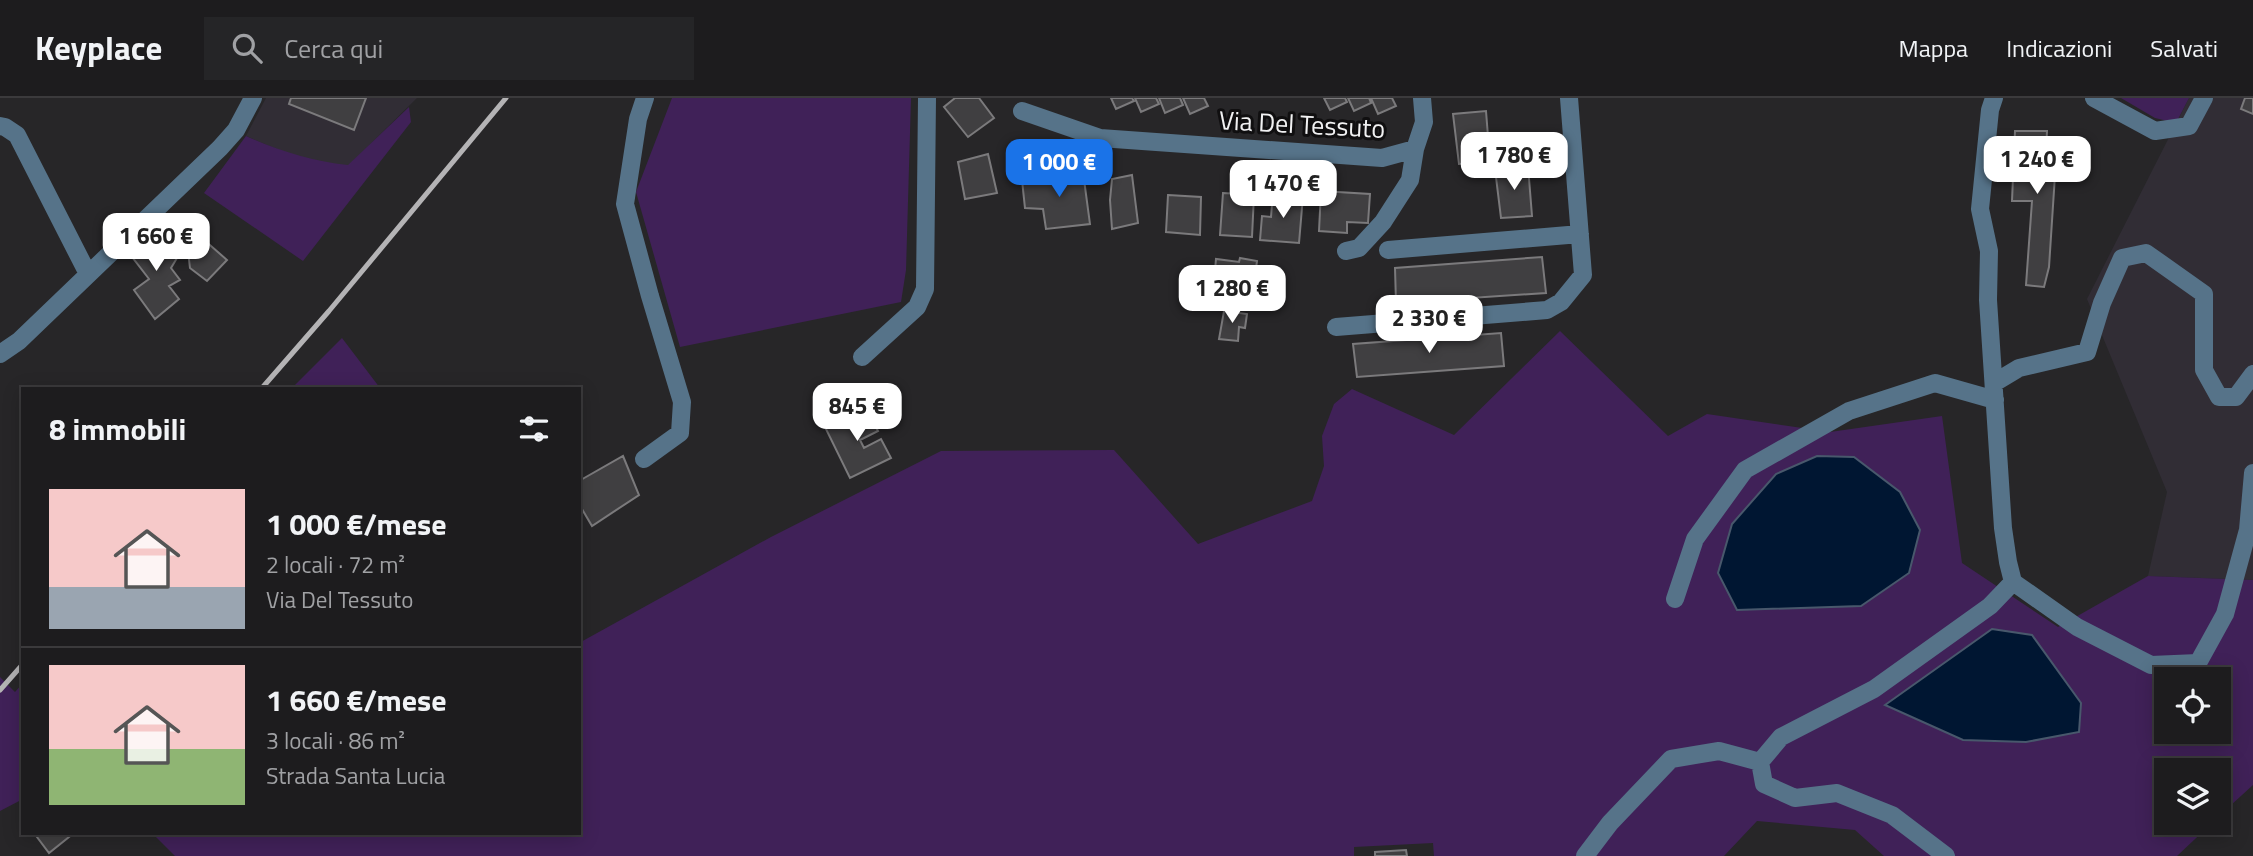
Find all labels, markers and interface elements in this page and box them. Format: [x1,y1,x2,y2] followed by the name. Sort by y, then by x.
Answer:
[204,17,694,80] search box
[35,23,162,73] text: Keyplace
[228,29,266,67] icon: search
[284,29,383,68] text: Cerca qui
[1899,30,1968,66] text: Mappa
[2006,30,2112,66] text: Indicazioni
[2150,30,2218,66] text: Salvati
[1218,100,1386,148] street label: Via Del Tessuto
[1449,132,1579,192] pin: 1 780 €
[1972,136,2102,196] pin: 1 240 €
[1477,137,1551,172] text: 1 780 €
[994,140,1124,199] pin: 1 000 €
[2000,141,2074,176] text: 1 240 €
[1022,144,1096,179] text: 1 000 €
[1218,160,1348,220] pin: 1 470 €
[1246,165,1320,200] text: 1 470 €
[91,214,221,273] pin: 1 660 €
[119,218,193,253] text: 1 660 €
[1167,266,1297,325] pin: 1 280 €
[1195,270,1269,305] text: 1 280 €
[1364,296,1494,355] pin: 2 330 €
[1392,300,1466,335] text: 2 330 €
[808,384,906,443] pin: 845 €
[829,388,885,423] text: 845 €
[49,406,186,452] text: 8 immobili
[515,410,553,448] icon: filters
[266,501,446,547] text: 1 000 €/mese
[105,517,189,601] icon: home
[266,547,405,582] text: 2 locali · 72 m²
[266,582,413,617] text: Via Del Tessuto
[2154,667,2231,835] map controls
[2154,667,2231,744] button: locate
[266,677,446,723] text: 1 660 €/mese
[105,693,189,777] icon: home
[266,723,405,758] text: 3 locali · 86 m²
[266,758,445,793] text: Strada Santa Lucia
[2154,758,2231,835] button: layers

